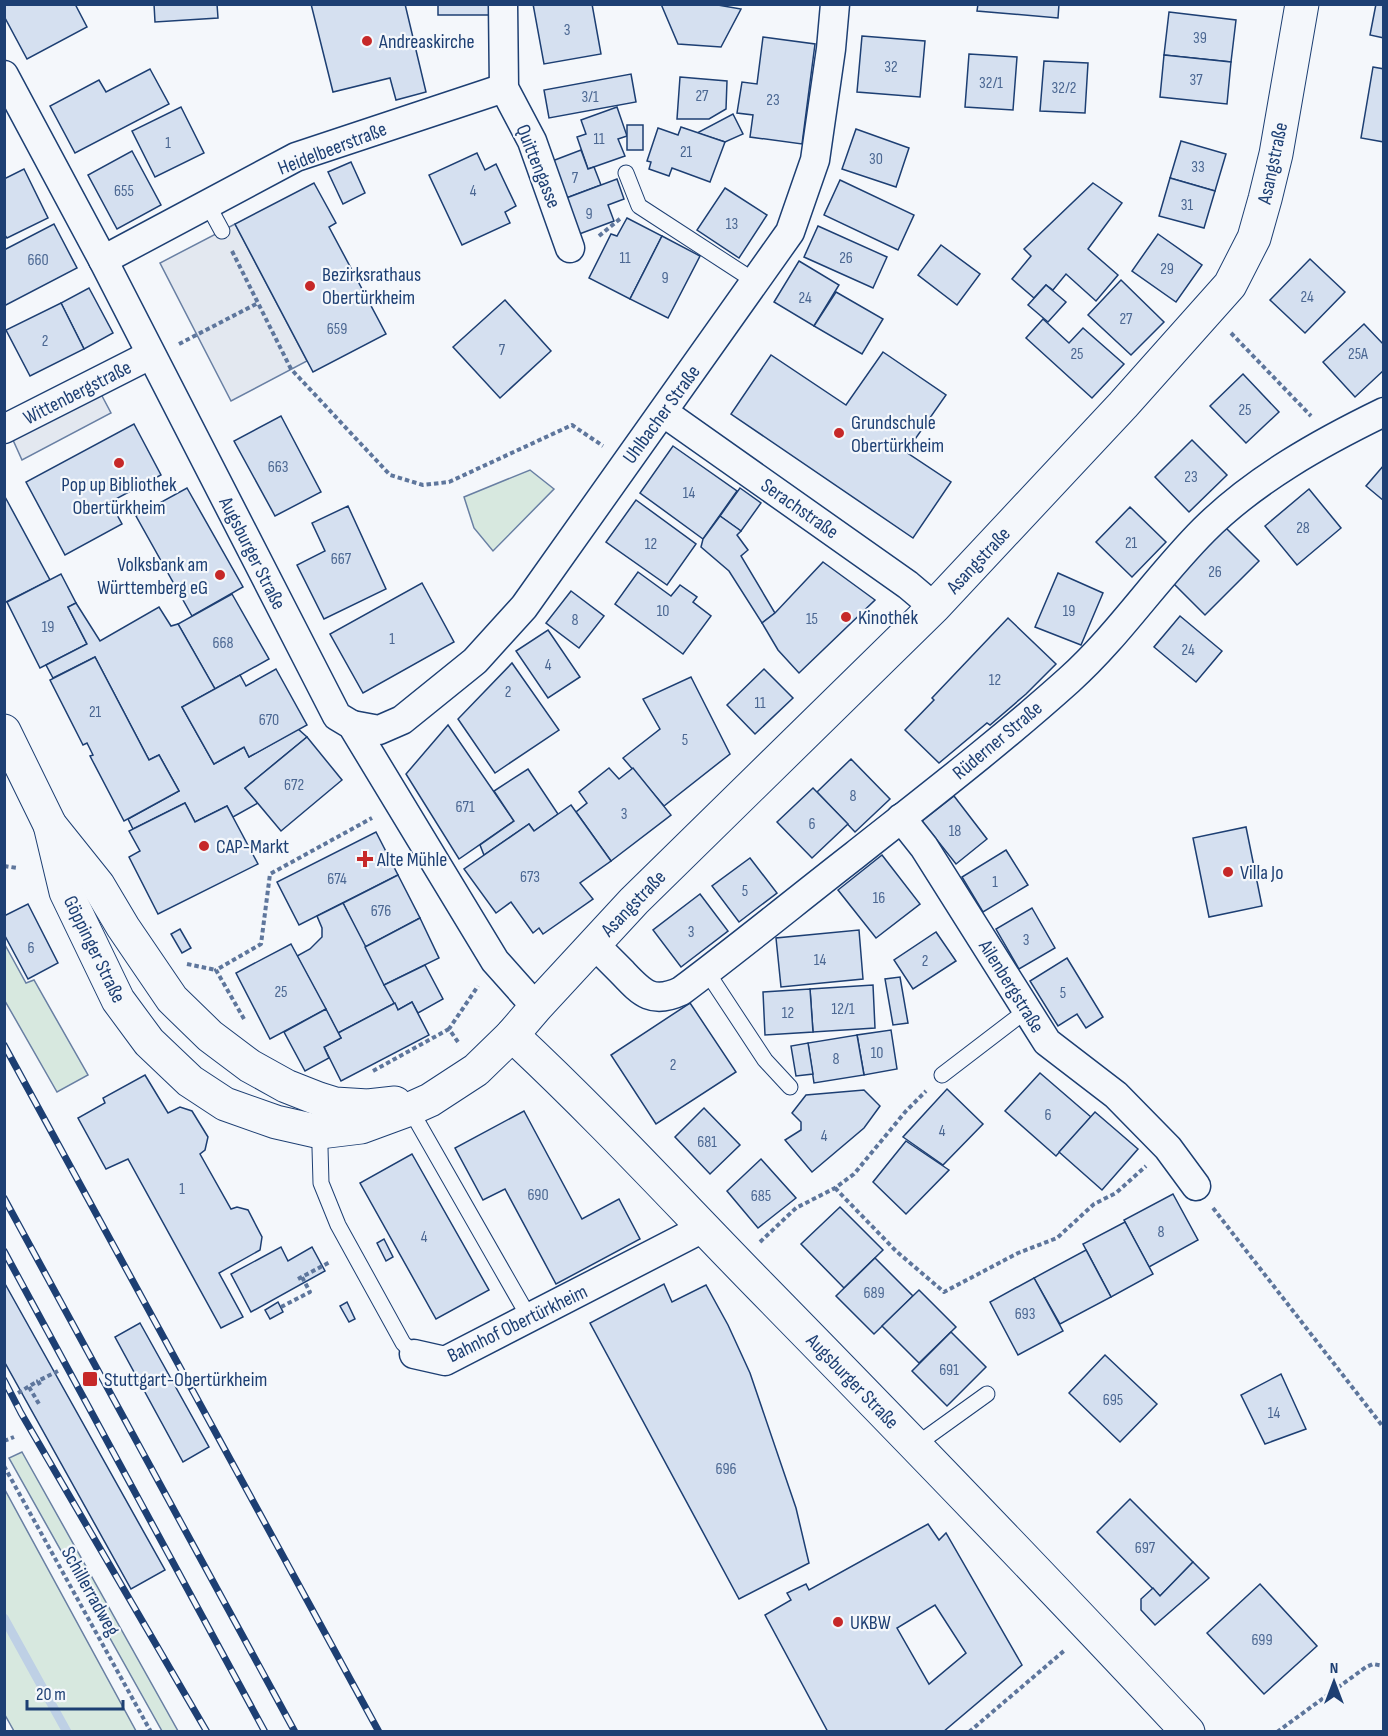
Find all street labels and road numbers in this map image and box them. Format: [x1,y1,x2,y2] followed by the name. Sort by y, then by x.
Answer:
[275,117,390,181] street label: Heidelbeerstraße
[1252,120,1293,207] street label: Asangstraße
[510,121,566,212] street label: Quittengasse
[20,355,135,430] street label: Wittenbergstraße
[618,361,706,469] street label: Uhlbacher Straße
[756,473,843,544] street label: Serachstraße
[213,492,291,614] street label: Augsburger Straße
[941,522,1016,600] street label: Asangstraße
[948,696,1047,785] street label: Rüderner Straße
[596,866,671,943] street label: Asangstraße
[58,892,130,1007] street label: Göppinger Straße
[973,935,1049,1037] street label: Ailenbergstraße
[444,1280,591,1368] street label: Bahnhof Obertürkheim
[800,1328,904,1434] street label: Augsburger Straße
[56,1543,125,1640] street label: Schillerradweg

